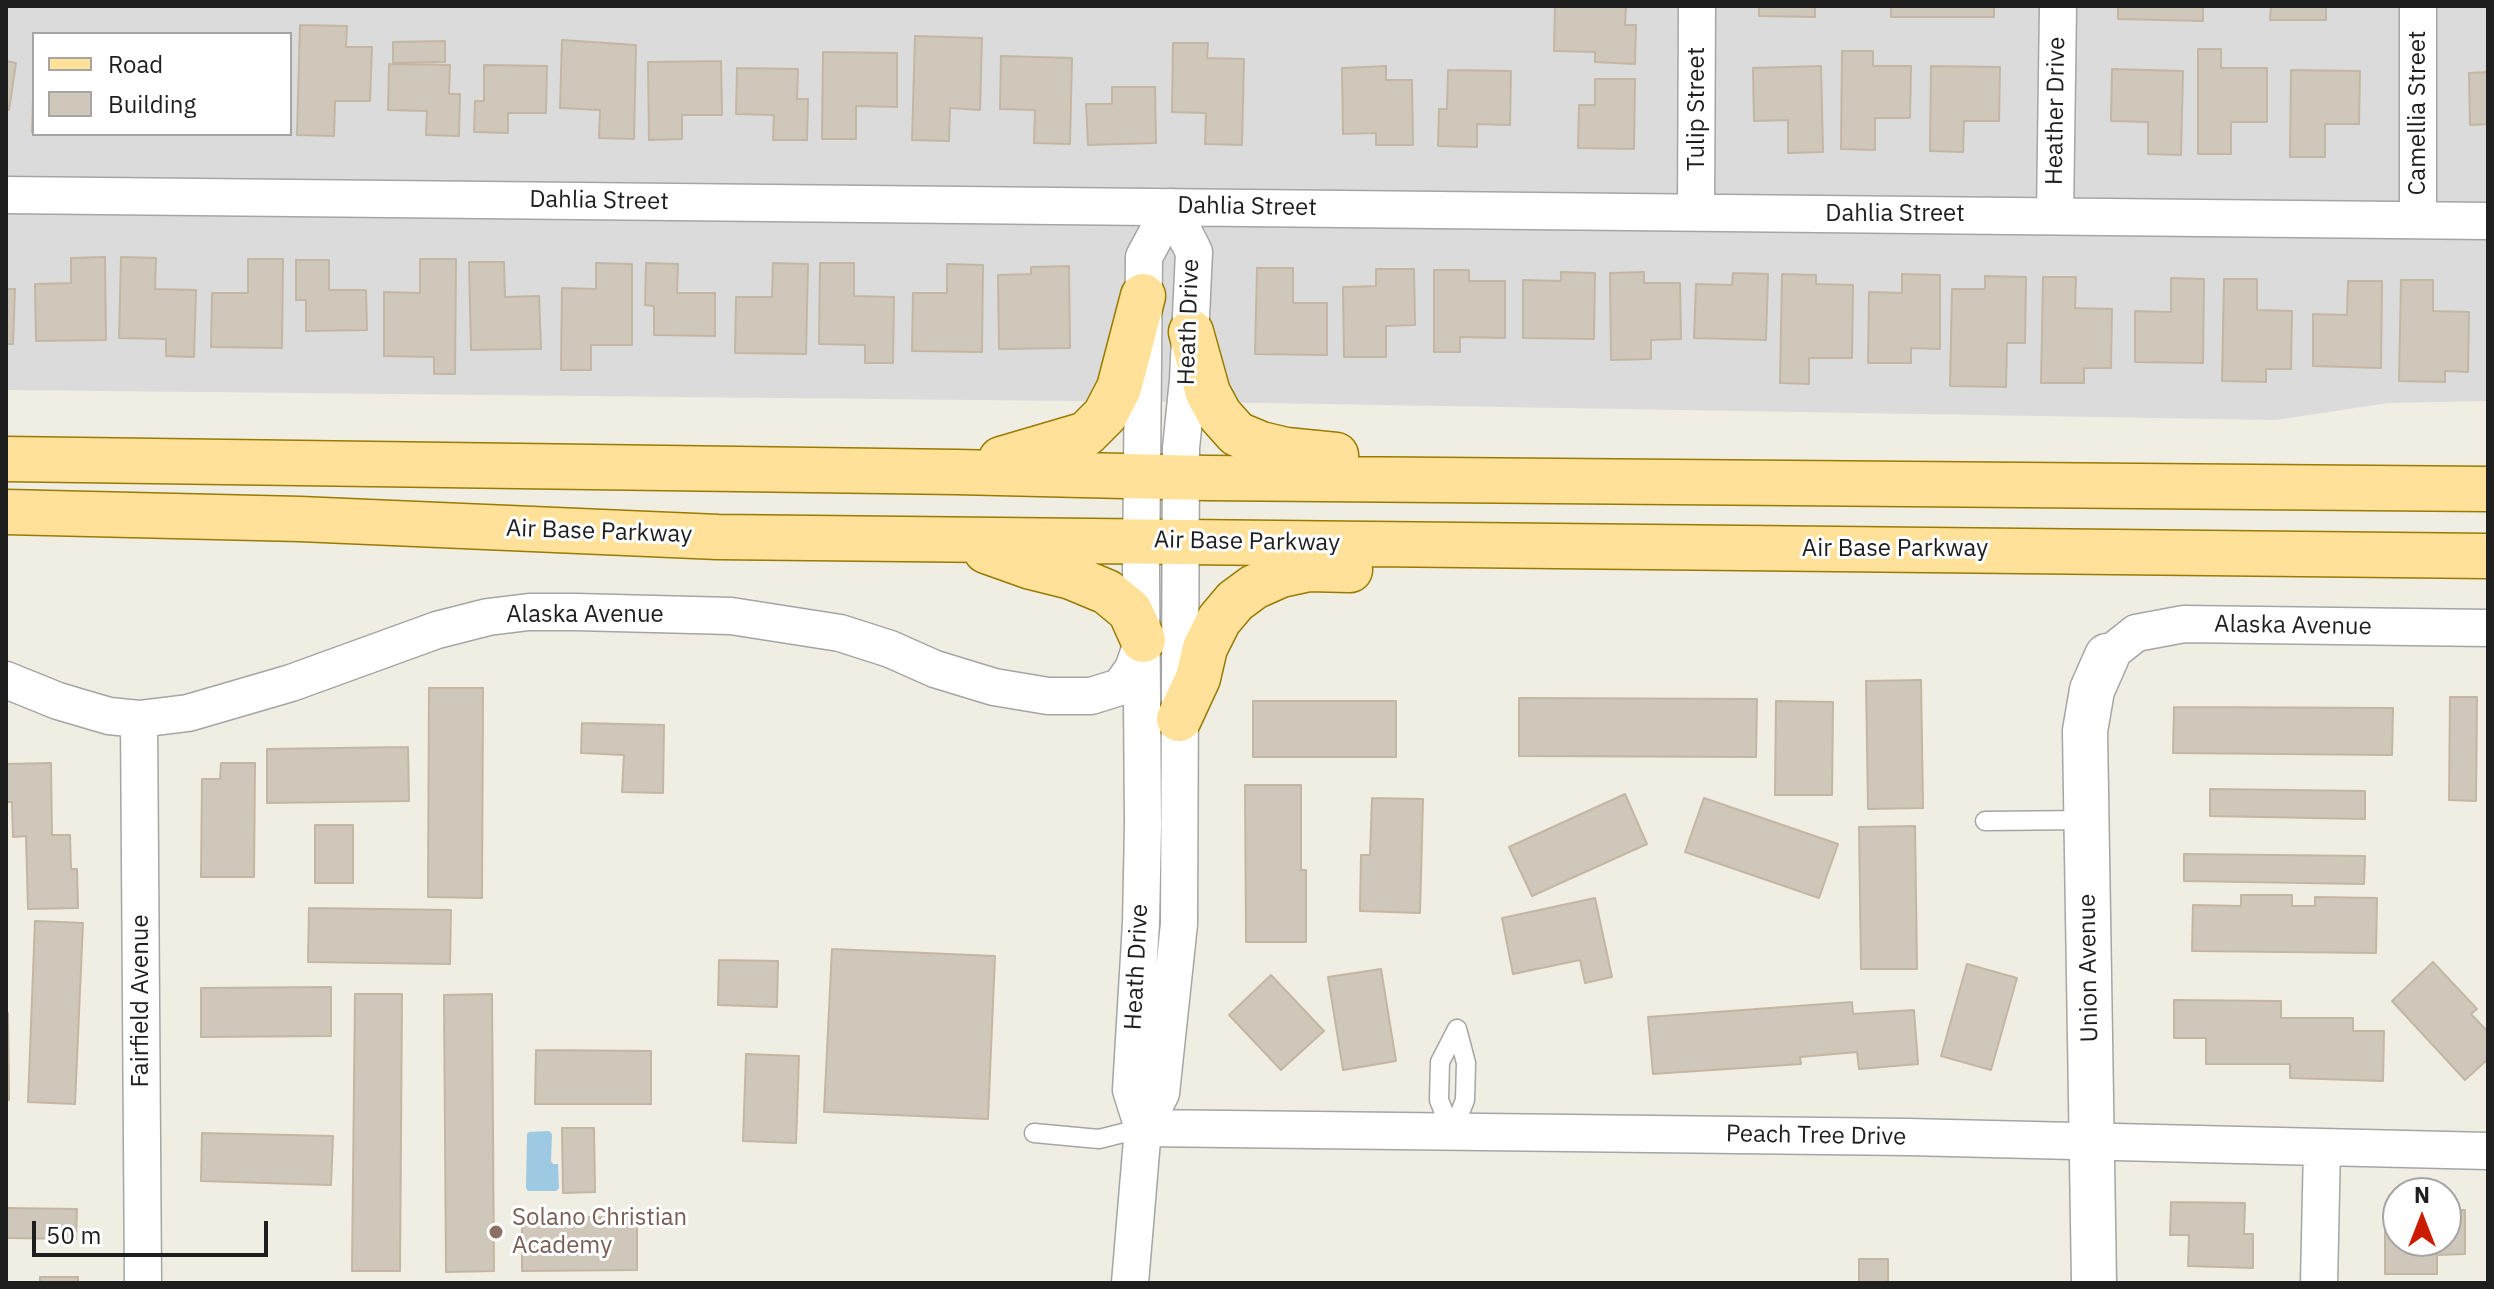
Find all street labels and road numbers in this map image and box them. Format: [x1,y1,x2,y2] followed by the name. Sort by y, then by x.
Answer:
[2404,30,2432,196] street label: Camellia Street
[2040,37,2072,185] street label: Heather Drive
[1683,47,1711,171] street label: Tulip Street
[529,185,669,217] street label: Dahlia Street
[1177,191,1317,223] street label: Dahlia Street
[1825,200,1965,228] street label: Dahlia Street
[1172,258,1206,386] street label: Heath Drive
[505,514,693,550] street label: Air Base Parkway
[1154,526,1340,558] street label: Air Base Parkway
[1802,535,1988,563] street label: Air Base Parkway
[506,601,664,629] street label: Alaska Avenue
[2214,610,2372,642] street label: Alaska Avenue
[2073,893,2105,1043] street label: Union Avenue
[1119,903,1155,1031] street label: Heath Drive
[127,914,155,1088] street label: Fairfield Avenue
[1726,1120,1906,1152] street label: Peach Tree Drive

